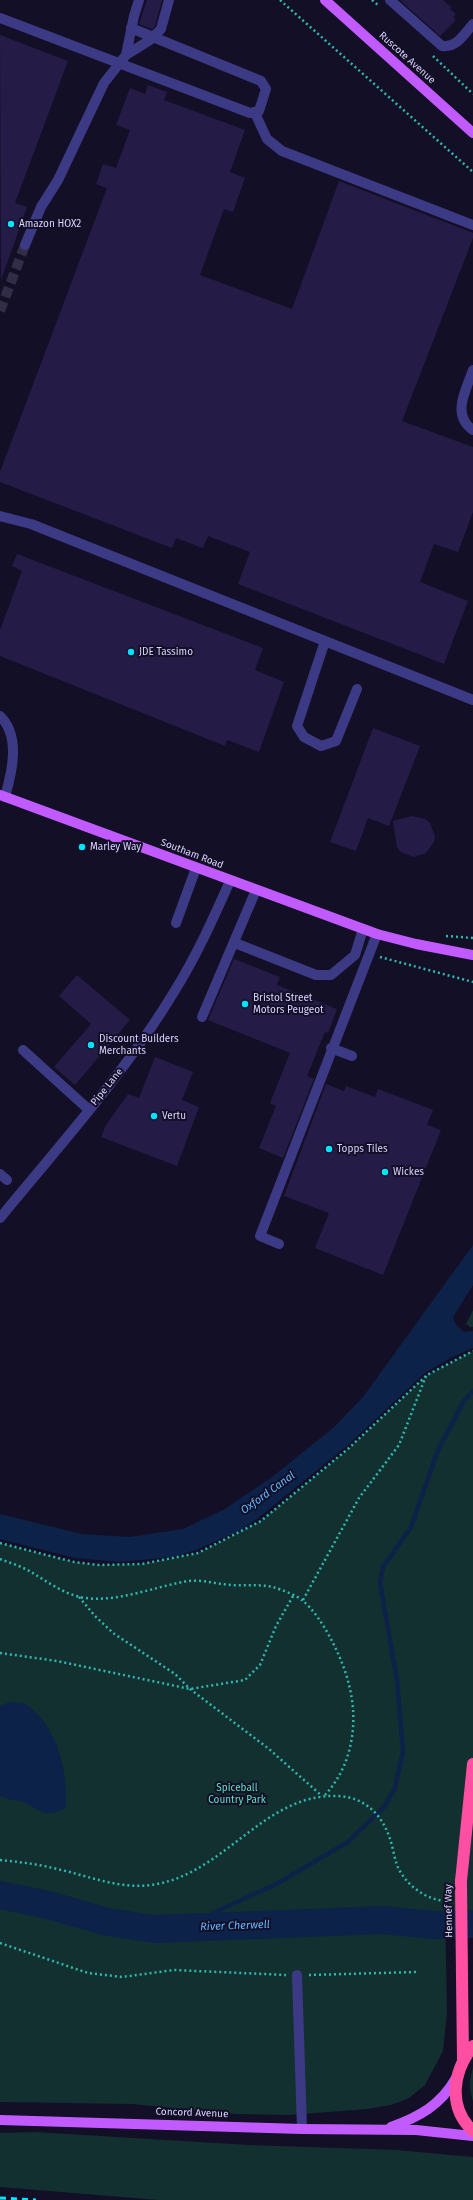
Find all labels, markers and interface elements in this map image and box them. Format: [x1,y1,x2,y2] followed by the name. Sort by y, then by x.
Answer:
[376,30,438,86] street label: Ruscote Avenue
[19,218,81,230] place label: Amazon HOX2
[6,219,16,229] marker: Amazon HOX2
[139,646,193,658] place label: JDE Tassimo
[126,647,136,657] marker: JDE Tassimo
[159,837,225,871] street label: Southam Road
[90,841,141,853] place label: Marley Way
[77,842,87,852] marker: Marley Way
[253,992,324,1016] place label: Bristol Street Motors Peugeot
[240,999,250,1009] marker: Bristol Street Motors Peugeot
[99,1033,179,1056] place label: Discount Builders Merchants
[86,1040,96,1050] marker: Discount Builders Merchants
[88,1066,126,1108] street label: Pipe Lane
[162,1110,186,1122] place label: Vertu
[149,1111,159,1121] marker: Vertu
[337,1143,388,1155] place label: Topps Tiles
[324,1144,334,1154] marker: Topps Tiles
[393,1166,424,1178] place label: Wickes
[380,1167,390,1177] marker: Wickes
[238,1469,298,1517] water label: Oxford Canal
[208,1782,266,1806] park label: Spiceball Country Park
[443,1884,455,1938] street label: Hennef Way
[200,1918,270,1934] water label: River Cherwell
[155,2106,229,2120] street label: Concord Avenue

